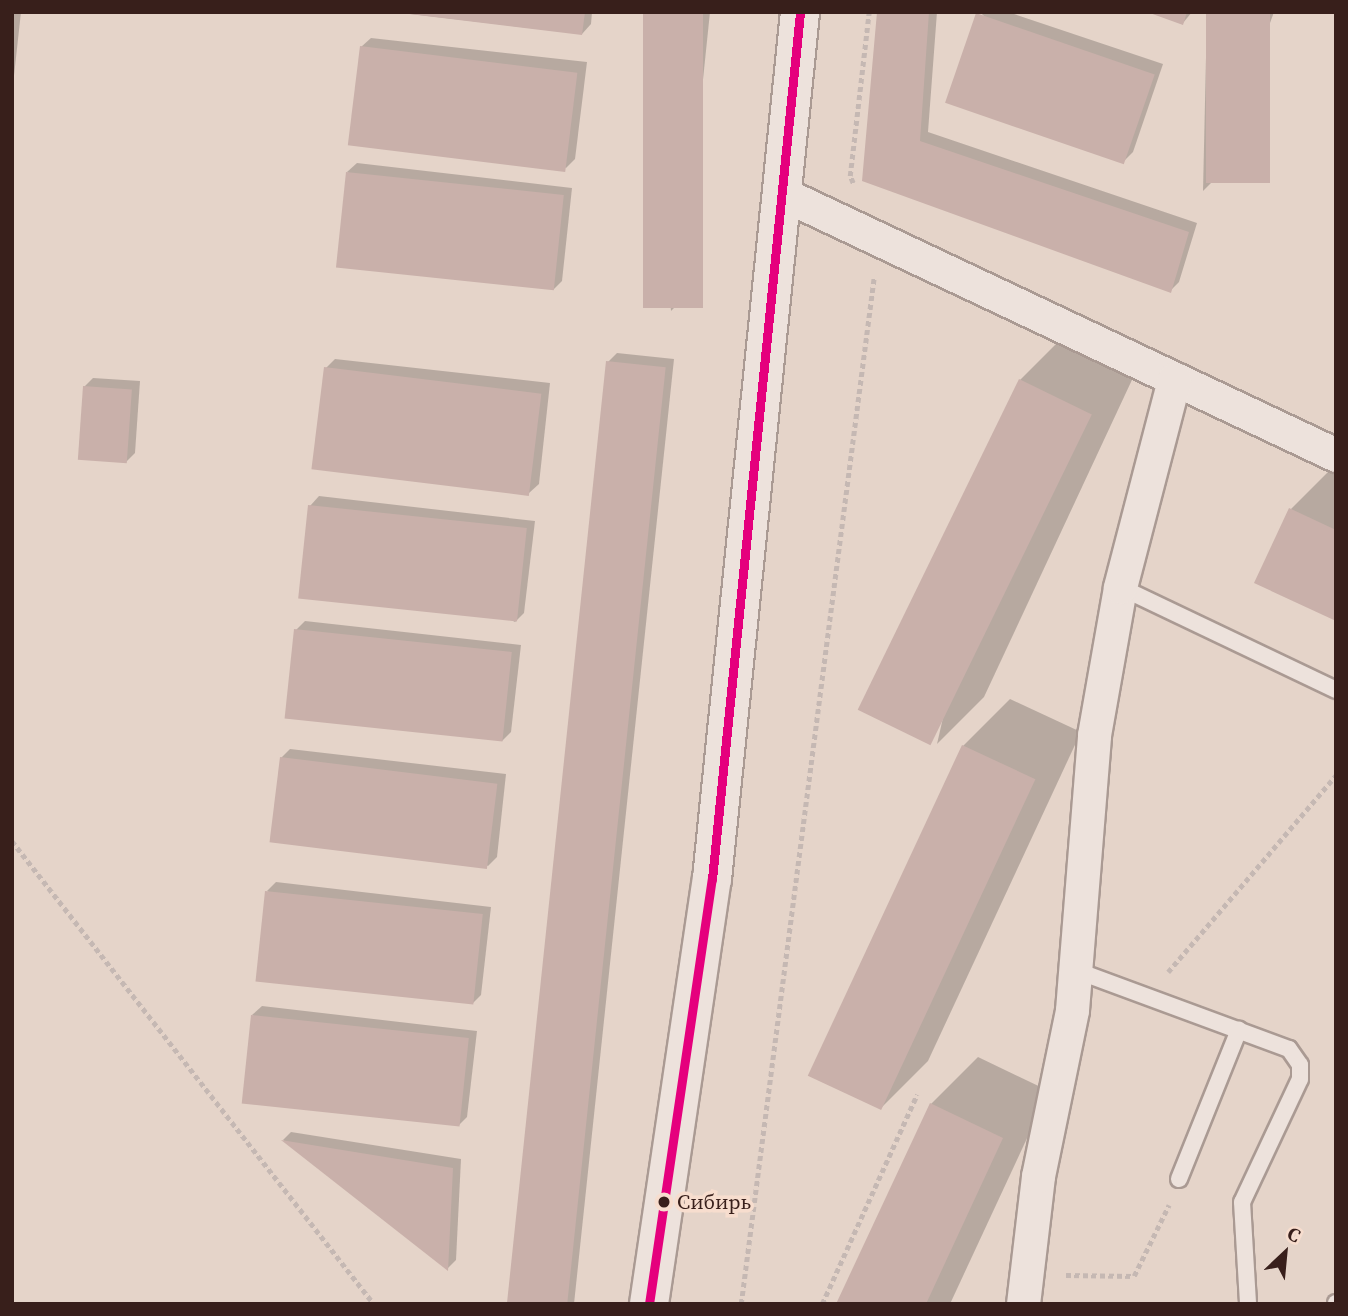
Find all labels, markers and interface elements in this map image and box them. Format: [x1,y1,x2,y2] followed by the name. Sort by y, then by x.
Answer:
[677,1189,751,1215] place label: Сибирь
[657,1195,671,1209] marker: Сибирь
[1250,1218,1320,1288] north arrow
[1283,1220,1305,1248] text: С

